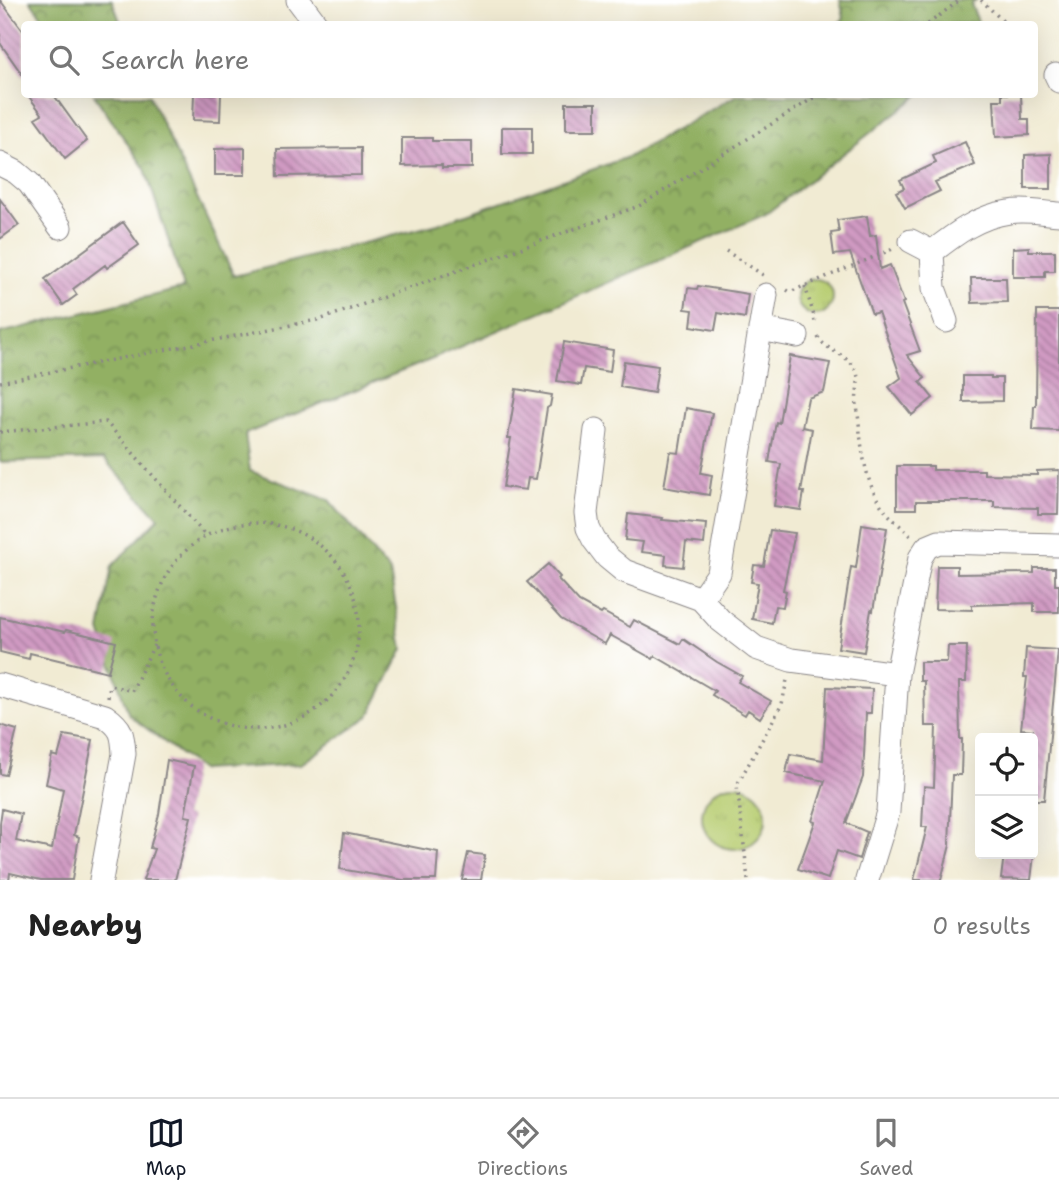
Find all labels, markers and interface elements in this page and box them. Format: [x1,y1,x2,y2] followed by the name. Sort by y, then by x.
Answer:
[21,21,1038,98] search box
[45,41,83,79] icon: search
[101,42,250,77] text: Search here
[975,733,1038,859] map controls
[975,733,1038,796] button: locate
[975,796,1038,859] button: layers
[28,905,143,946] text: Nearby
[932,911,1031,941] text: 0 results
[146,1114,186,1181] tab: Map
[478,1114,568,1181] tab: Directions
[859,1114,913,1181] tab: Saved

